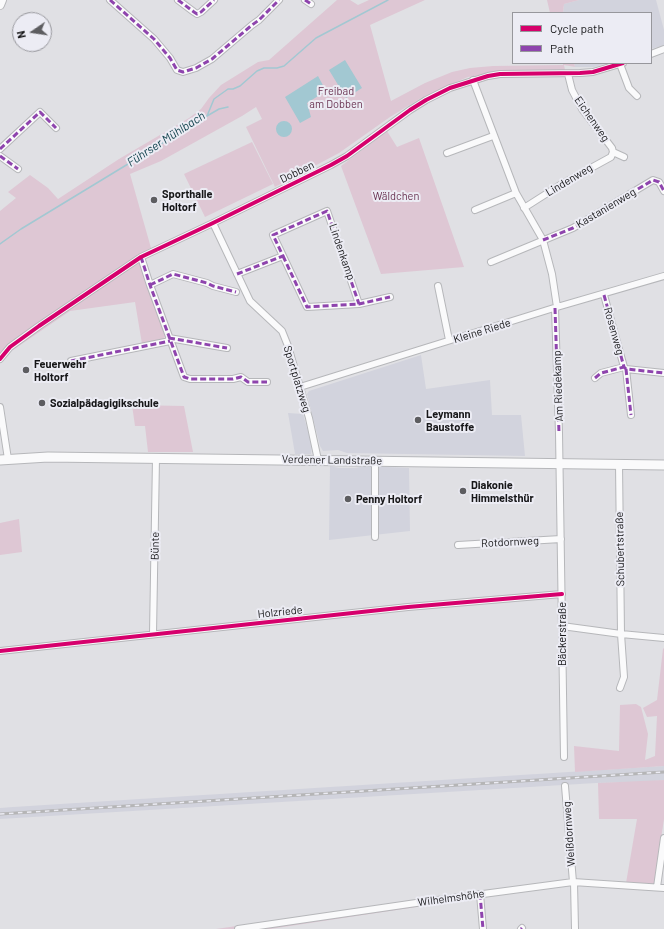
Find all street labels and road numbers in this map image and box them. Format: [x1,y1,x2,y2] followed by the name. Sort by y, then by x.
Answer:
[572,94,612,144] street label: Eichenweg
[278,158,316,186] street label: Dobben
[543,161,595,199] street label: Lindenweg
[574,185,638,231] street label: Kastanienweg
[326,222,358,282] street label: Lindenkamp
[601,306,627,356] street label: Rosenweg
[452,316,512,346] street label: Kleine Riede
[281,344,313,414] street label: Sportplatzweg
[550,350,566,422] street label: Am Riedekamp
[282,453,382,467] street label: Verdener Landstraße
[613,511,627,587] street label: Schubertstraße
[148,532,162,560] street label: Bünte
[481,534,539,550] street label: Rotdornweg
[555,602,569,666] street label: Bäckerstraße
[257,603,303,621] street label: Holzriede
[560,801,578,867] street label: Weißdornweg
[417,887,485,909] street label: Wilhelmshöhe

